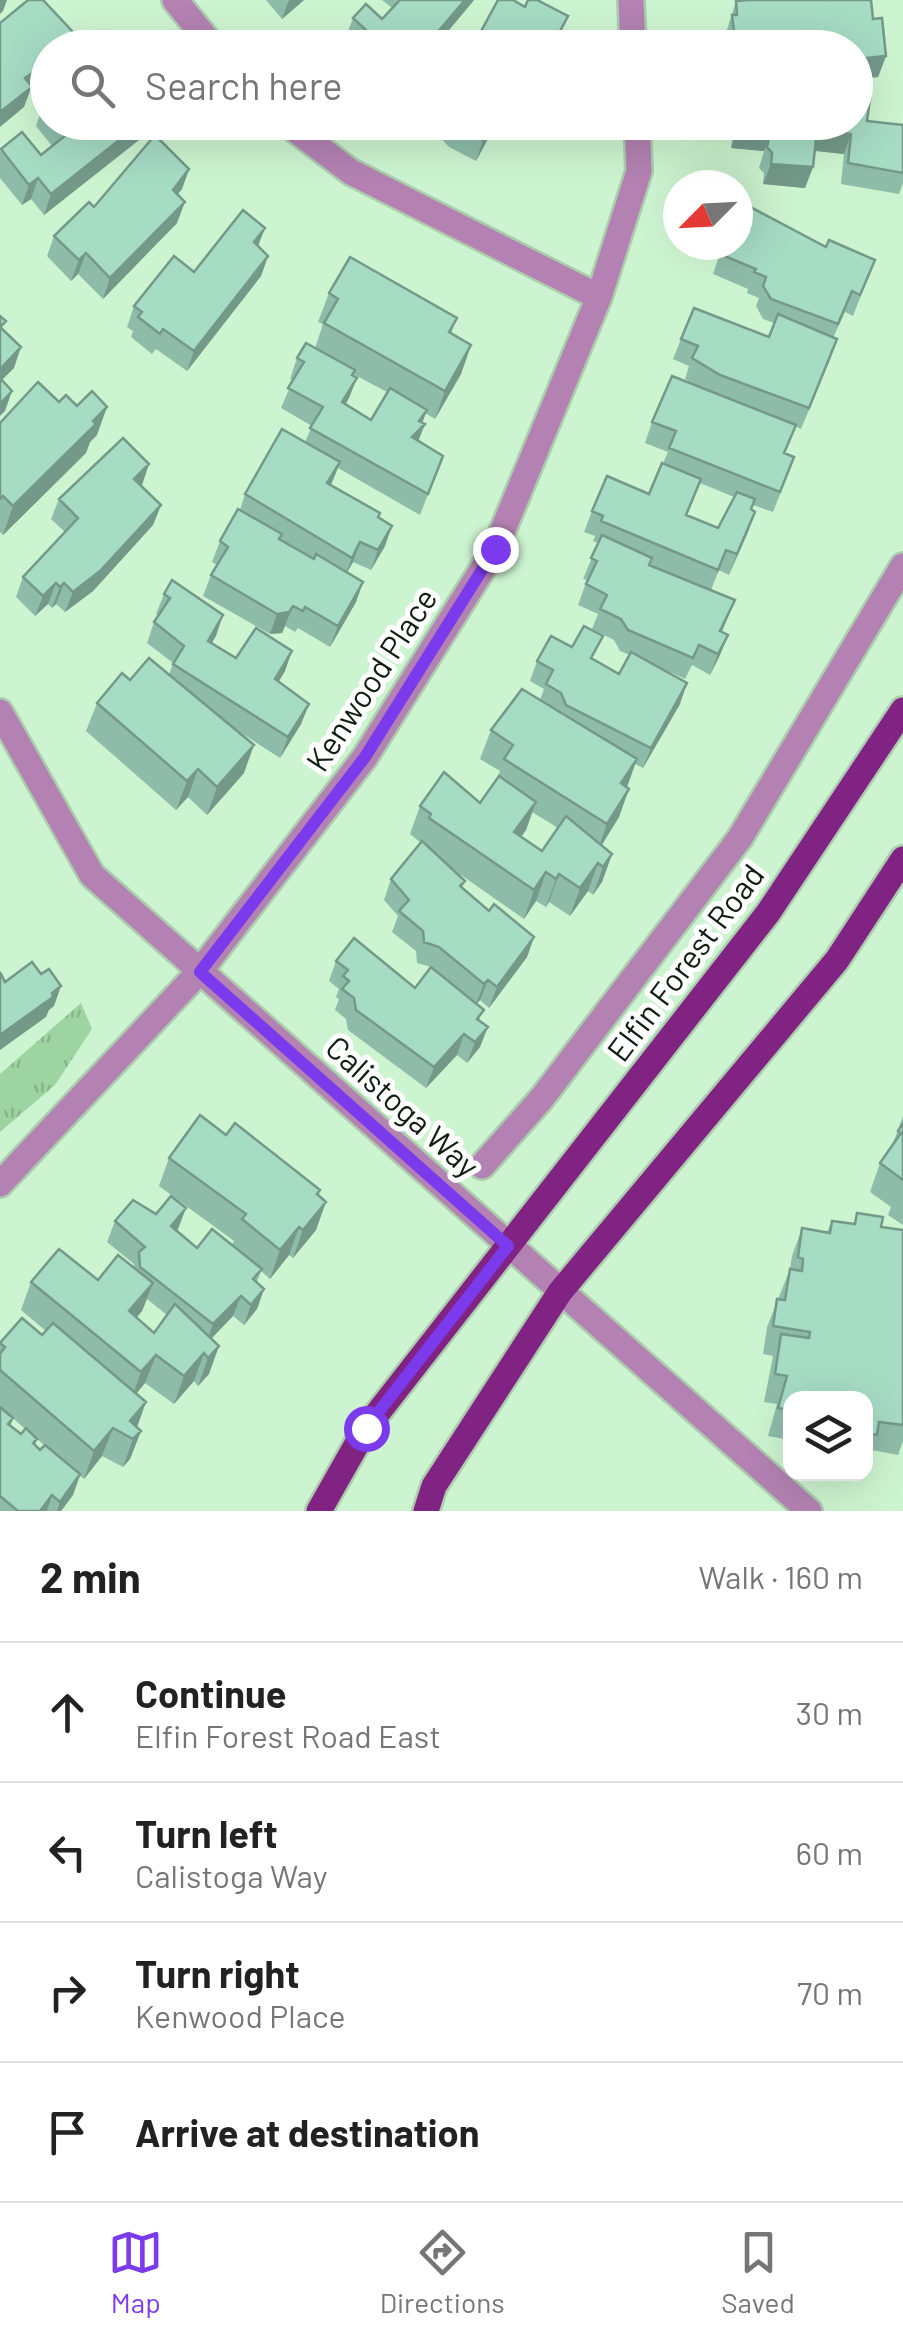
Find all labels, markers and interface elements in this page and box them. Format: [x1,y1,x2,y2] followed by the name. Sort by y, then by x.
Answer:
[30,30,873,140] search box
[65,58,120,113] icon: search
[145,62,343,108] text: Search here
[663,170,753,260] north arrow
[473,527,519,573] route end
[297,580,444,778] street label: Kenwood Place
[598,856,771,1068] street label: Elfin Forest Road
[319,1027,488,1184] street label: Calistoga Way
[783,1391,873,1481] map controls
[783,1391,873,1481] button: layers
[344,1406,390,1452] route start
[40,1551,141,1601] text: 2 min
[699,1557,863,1595] text: Walk · 160 m
[135,1670,286,1716] text: Continue
[40,1685,95,1740] icon: ahead
[796,1693,863,1731] text: 30 m
[135,1716,441,1754] text: Elfin Forest Road East
[135,1810,278,1856] text: Turn left
[40,1825,95,1880] icon: left
[796,1833,863,1871] text: 60 m
[135,1856,327,1894] text: Calistoga Way
[135,1950,300,1996] text: Turn right
[40,1965,95,2020] icon: right
[797,1973,863,2011] text: 70 m
[135,1996,346,2034] text: Kenwood Place
[40,2105,95,2160] icon: arrive
[135,2109,480,2155] text: Arrive at destination
[108,2225,163,2319] tab: Map
[380,2225,505,2319] tab: Directions
[721,2225,795,2319] tab: Saved

